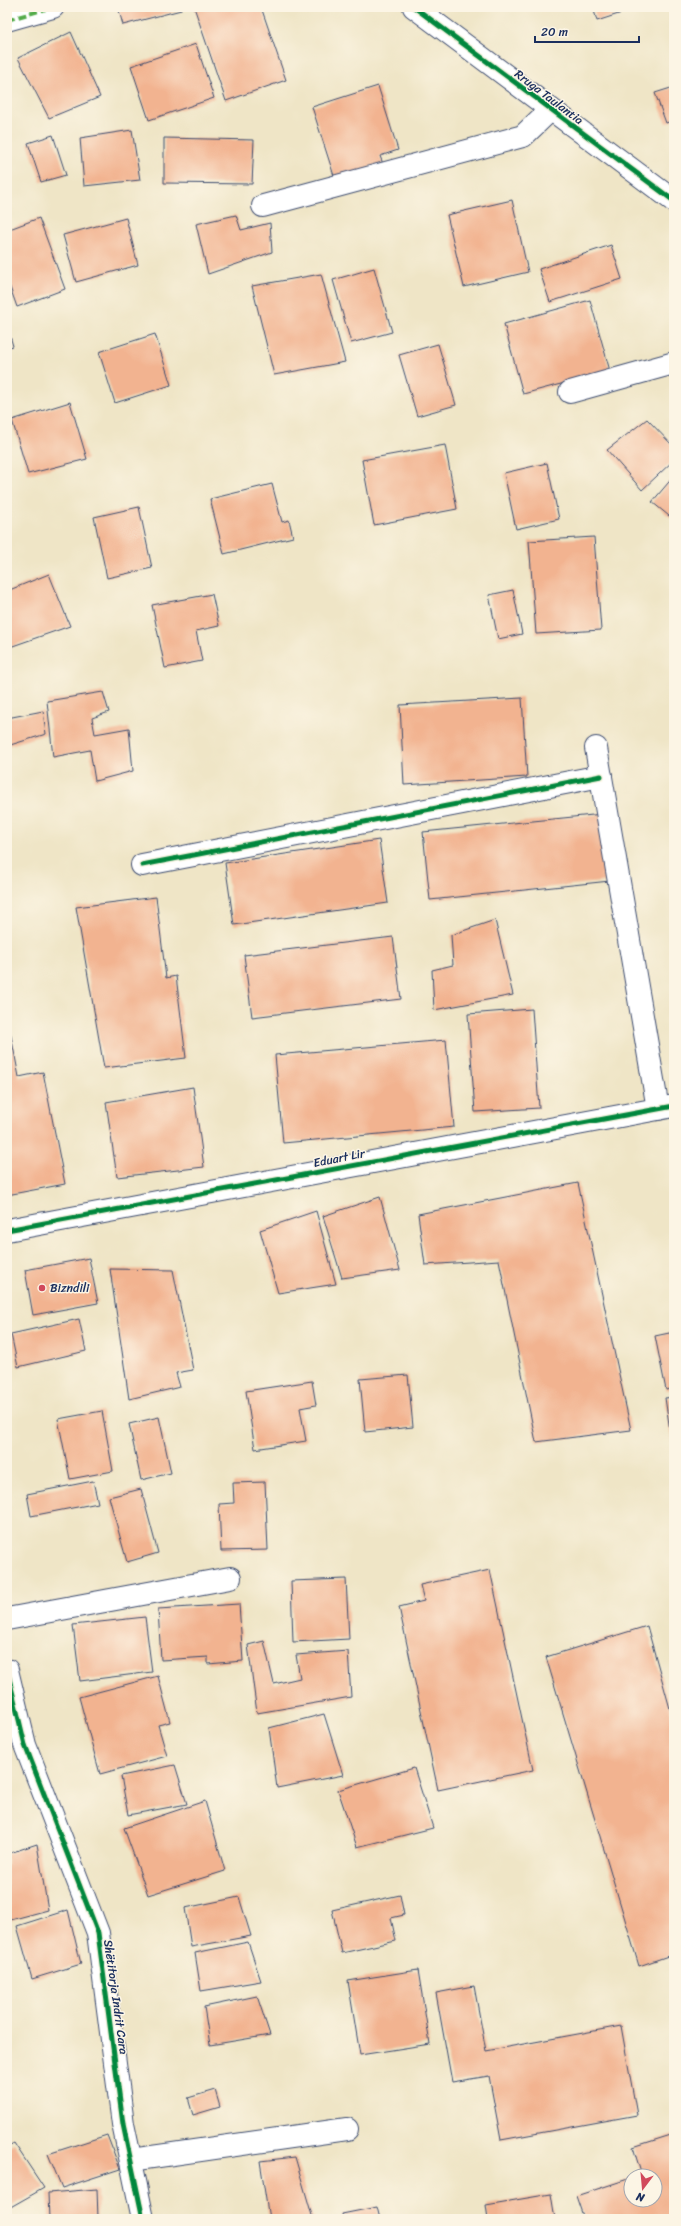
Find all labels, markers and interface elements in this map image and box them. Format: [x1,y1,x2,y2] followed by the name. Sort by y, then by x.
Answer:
[535,18,639,44] scale bar
[541,21,568,43] text: 20 m
[510,64,588,130] street label: Rruga Taulantia
[311,1142,368,1174] street label: Eduart Lir
[50,1277,90,1299] place label: Bizndili
[37,1283,47,1293] marker: Bizndili
[97,1938,135,2056] street label: Shëtitorja Indrit Cara
[623,2168,663,2208] north arrow
[634,2187,648,2208] text: N

